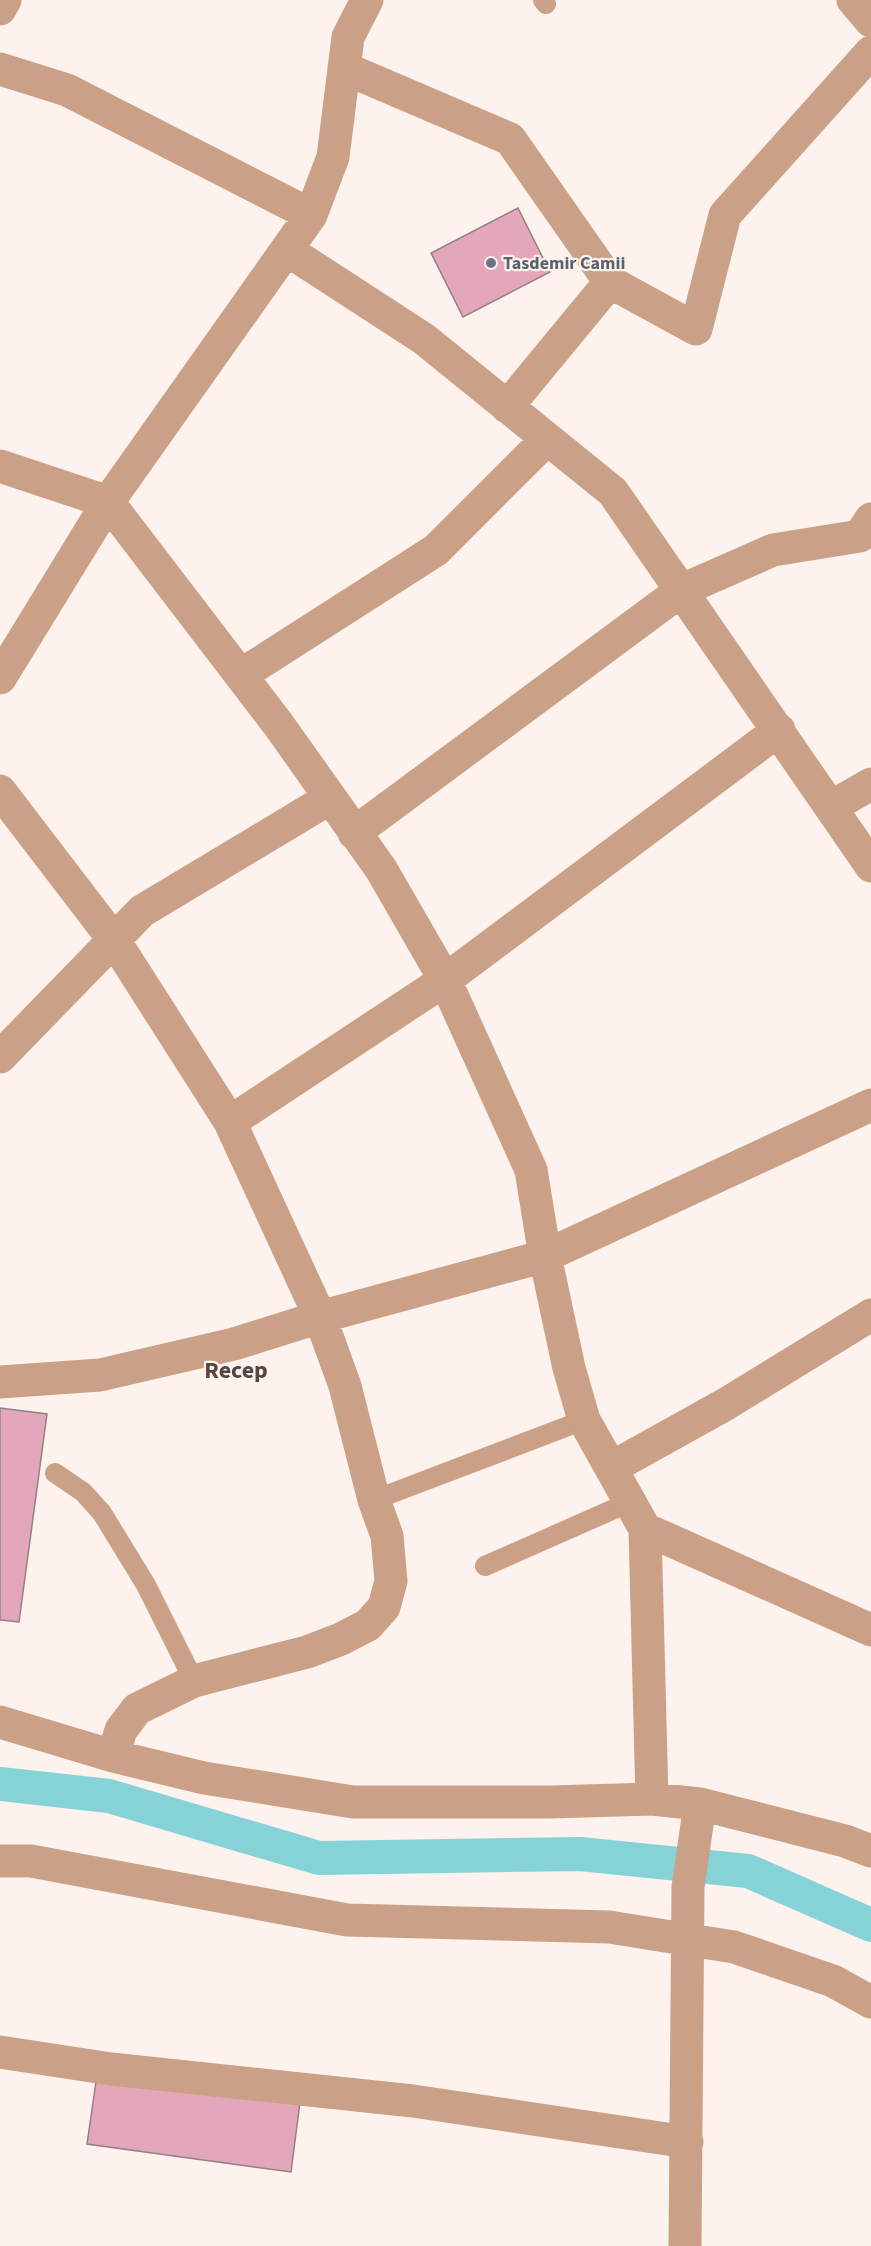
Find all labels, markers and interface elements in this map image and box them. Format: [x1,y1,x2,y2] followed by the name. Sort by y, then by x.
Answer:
[503,251,625,276] place label: Tasdemir Camii
[484,256,498,270] marker: Tasdemir Camii
[204,1353,268,1388] district label: Recep

